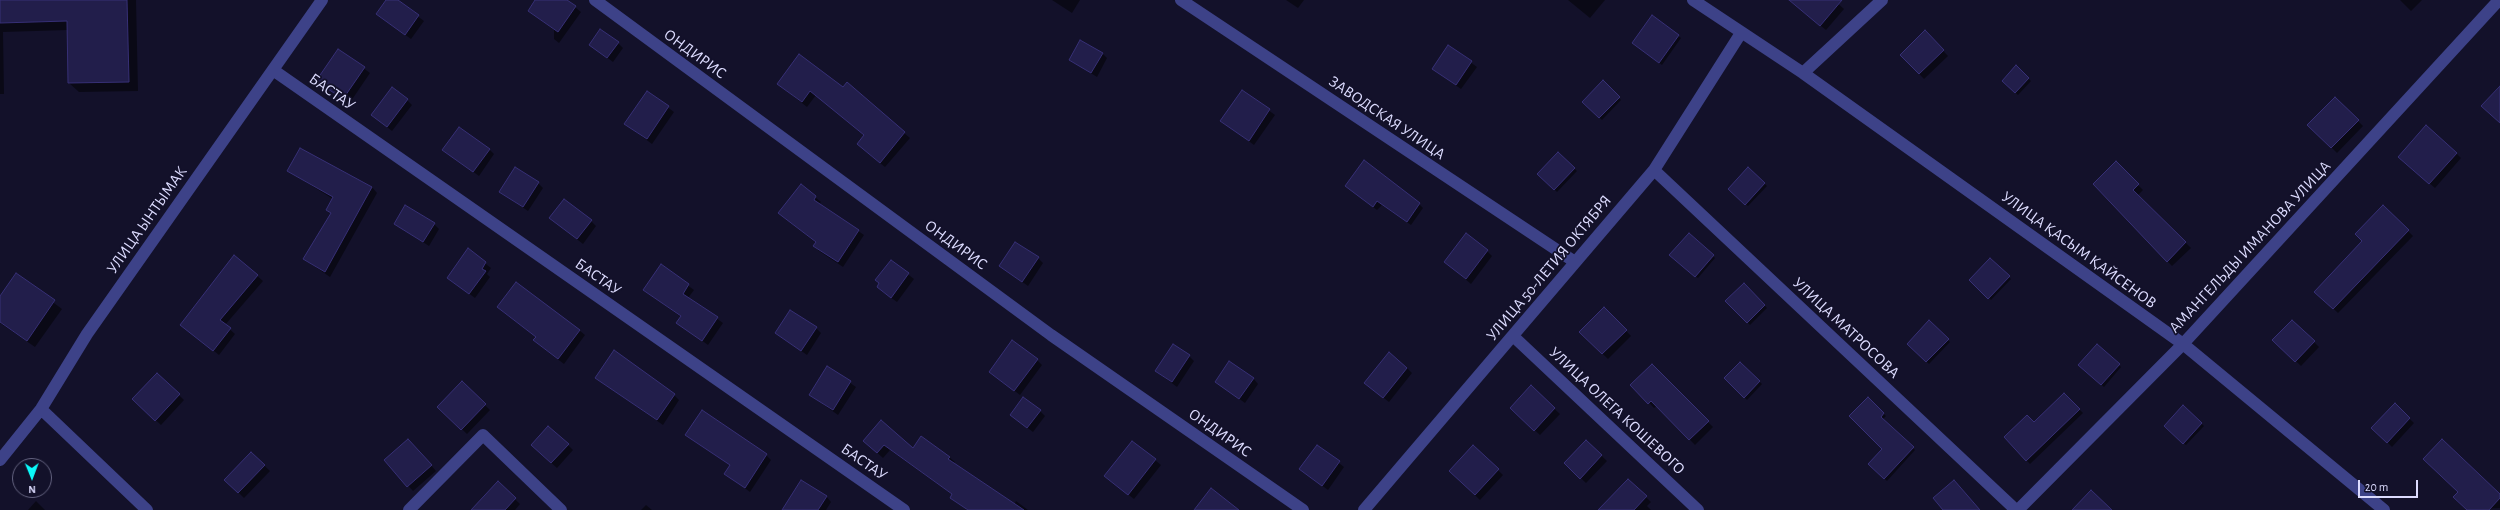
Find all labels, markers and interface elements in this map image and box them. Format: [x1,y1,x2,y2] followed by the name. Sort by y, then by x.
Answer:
[660,25,730,83] street label: ОНДИРИС
[305,69,359,115] street label: БАСТАУ
[1325,72,1449,164] street label: ЗАВОДСКАЯ УЛИЦА
[2165,157,2335,337] street label: АМАНГЕЛЬДЫ ИМАНОВА УЛИЦА
[103,163,191,277] street label: УЛИЦА ЫНТЫМАК
[1998,187,2160,313] street label: УЛИЦА ҚАСЫМ ҚАЙСЕНОВ
[1482,191,1616,345] street label: УЛИЦА 50-ЛЕТИЯ ОКТЯБРЯ
[921,216,991,274] street label: ОНДИРИС
[571,254,625,300] street label: БАСТАУ
[1789,274,1903,382] street label: УЛИЦА МАТРОСОВА
[1545,343,1689,479] street label: УЛИЦА ОЛЕГА КОШЕВОГО
[1185,404,1255,462] street label: ОНДИРИС
[837,439,891,485] street label: БАСТАУ
[12,458,52,498] north arrow
[2360,472,2420,498] scale bar
[2365,481,2388,493] text: 20 m
[28,484,36,495] text: N

